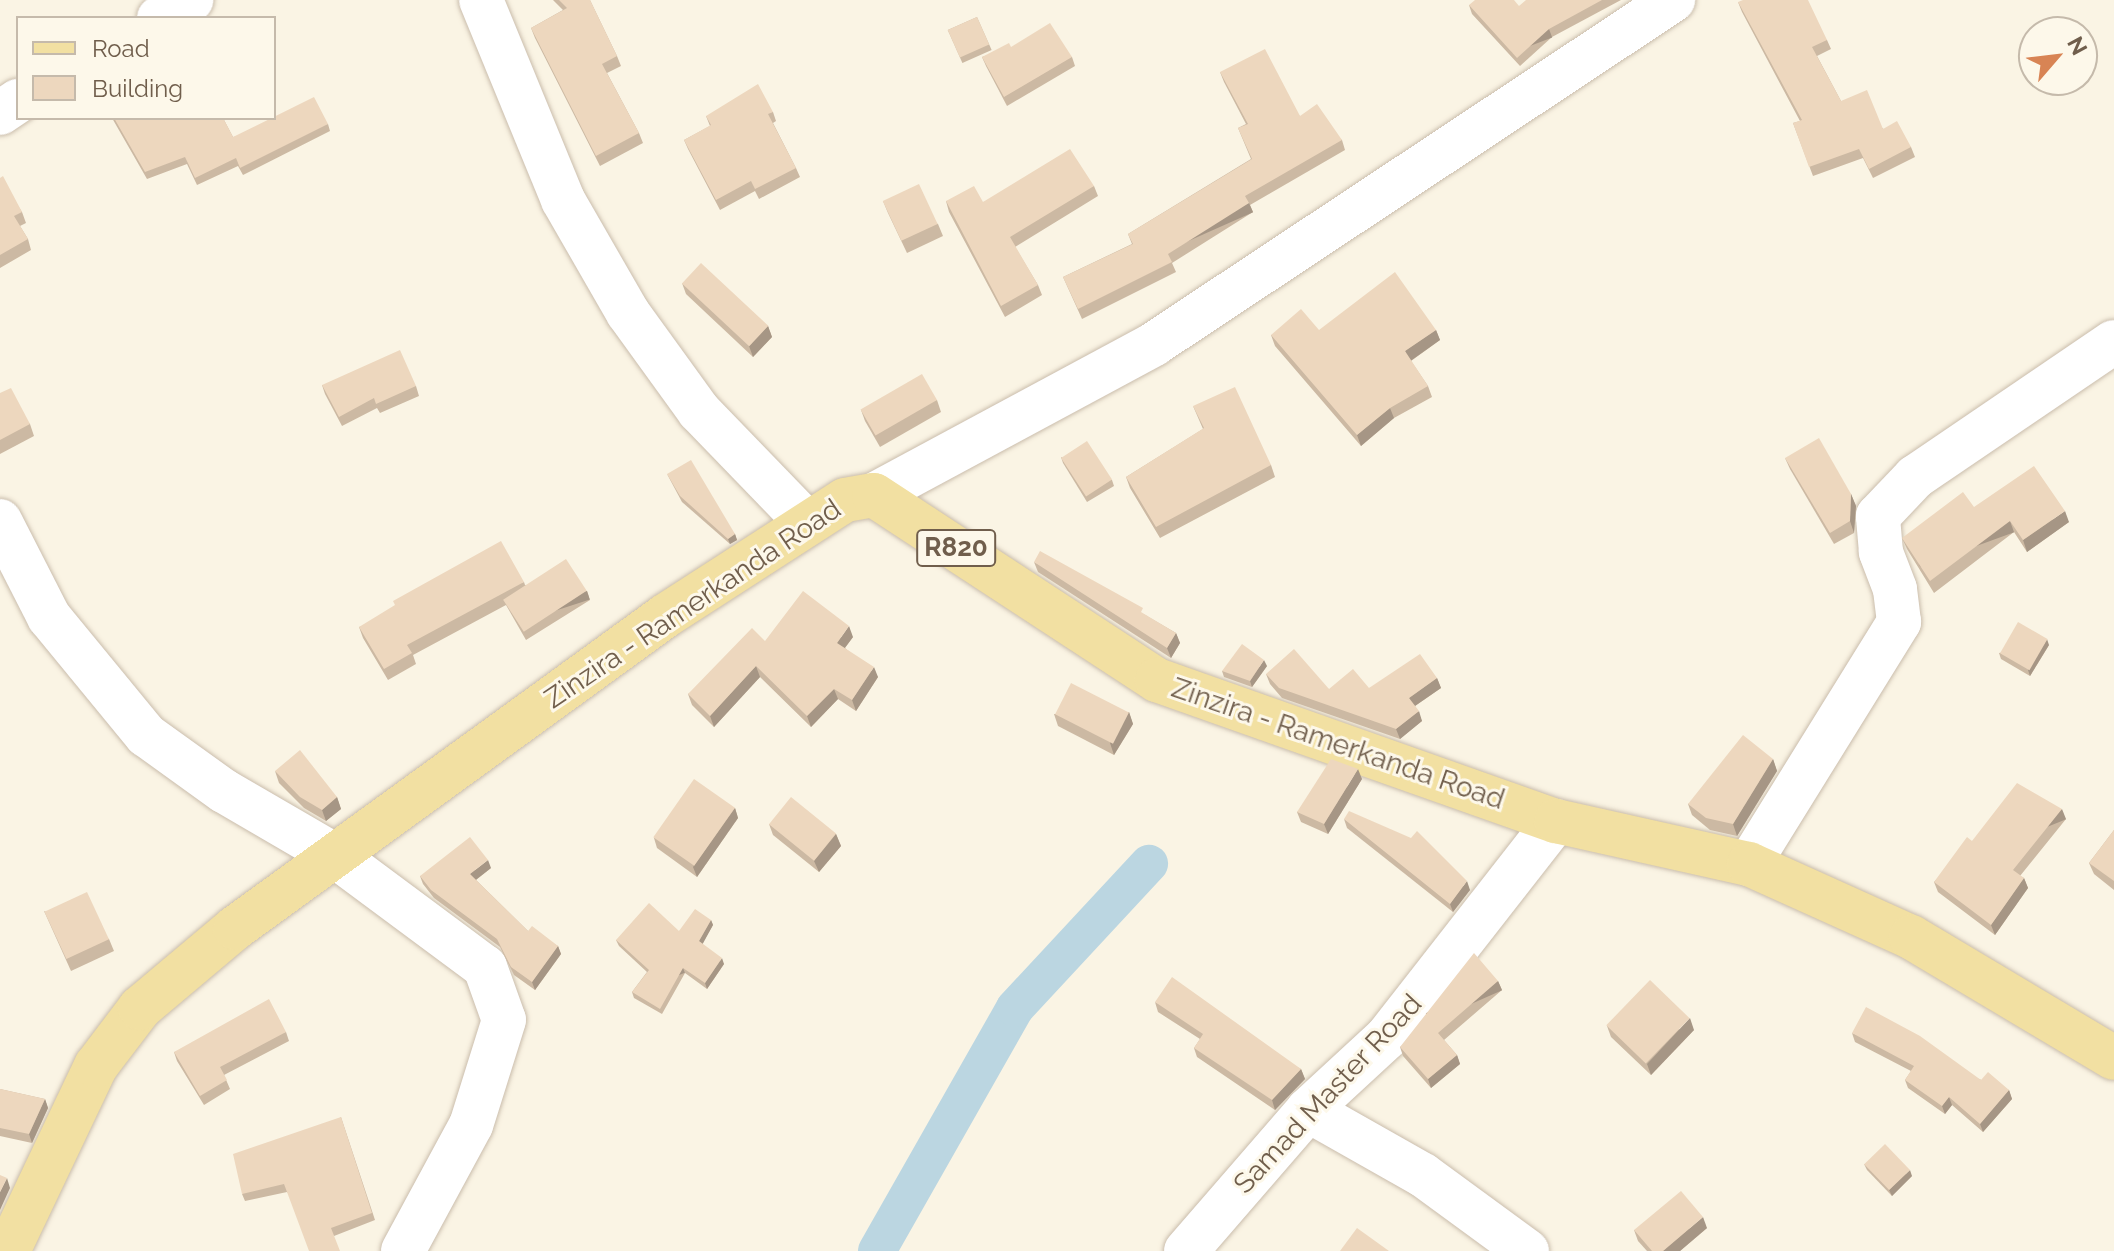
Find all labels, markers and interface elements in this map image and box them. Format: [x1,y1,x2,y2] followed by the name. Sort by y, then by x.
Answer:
[16,16,276,120] legend
[2018,16,2098,96] north arrow
[2062,32,2093,59] text: N
[92,34,150,63] text: Road
[92,74,183,103] text: Building
[539,492,847,716] street label: Zinzira - Ramerkanda Road
[916,526,996,570] road number: R820
[1167,671,1509,817] street label: Zinzira - Ramerkanda Road
[1227,987,1429,1201] street label: Samad Master Road

